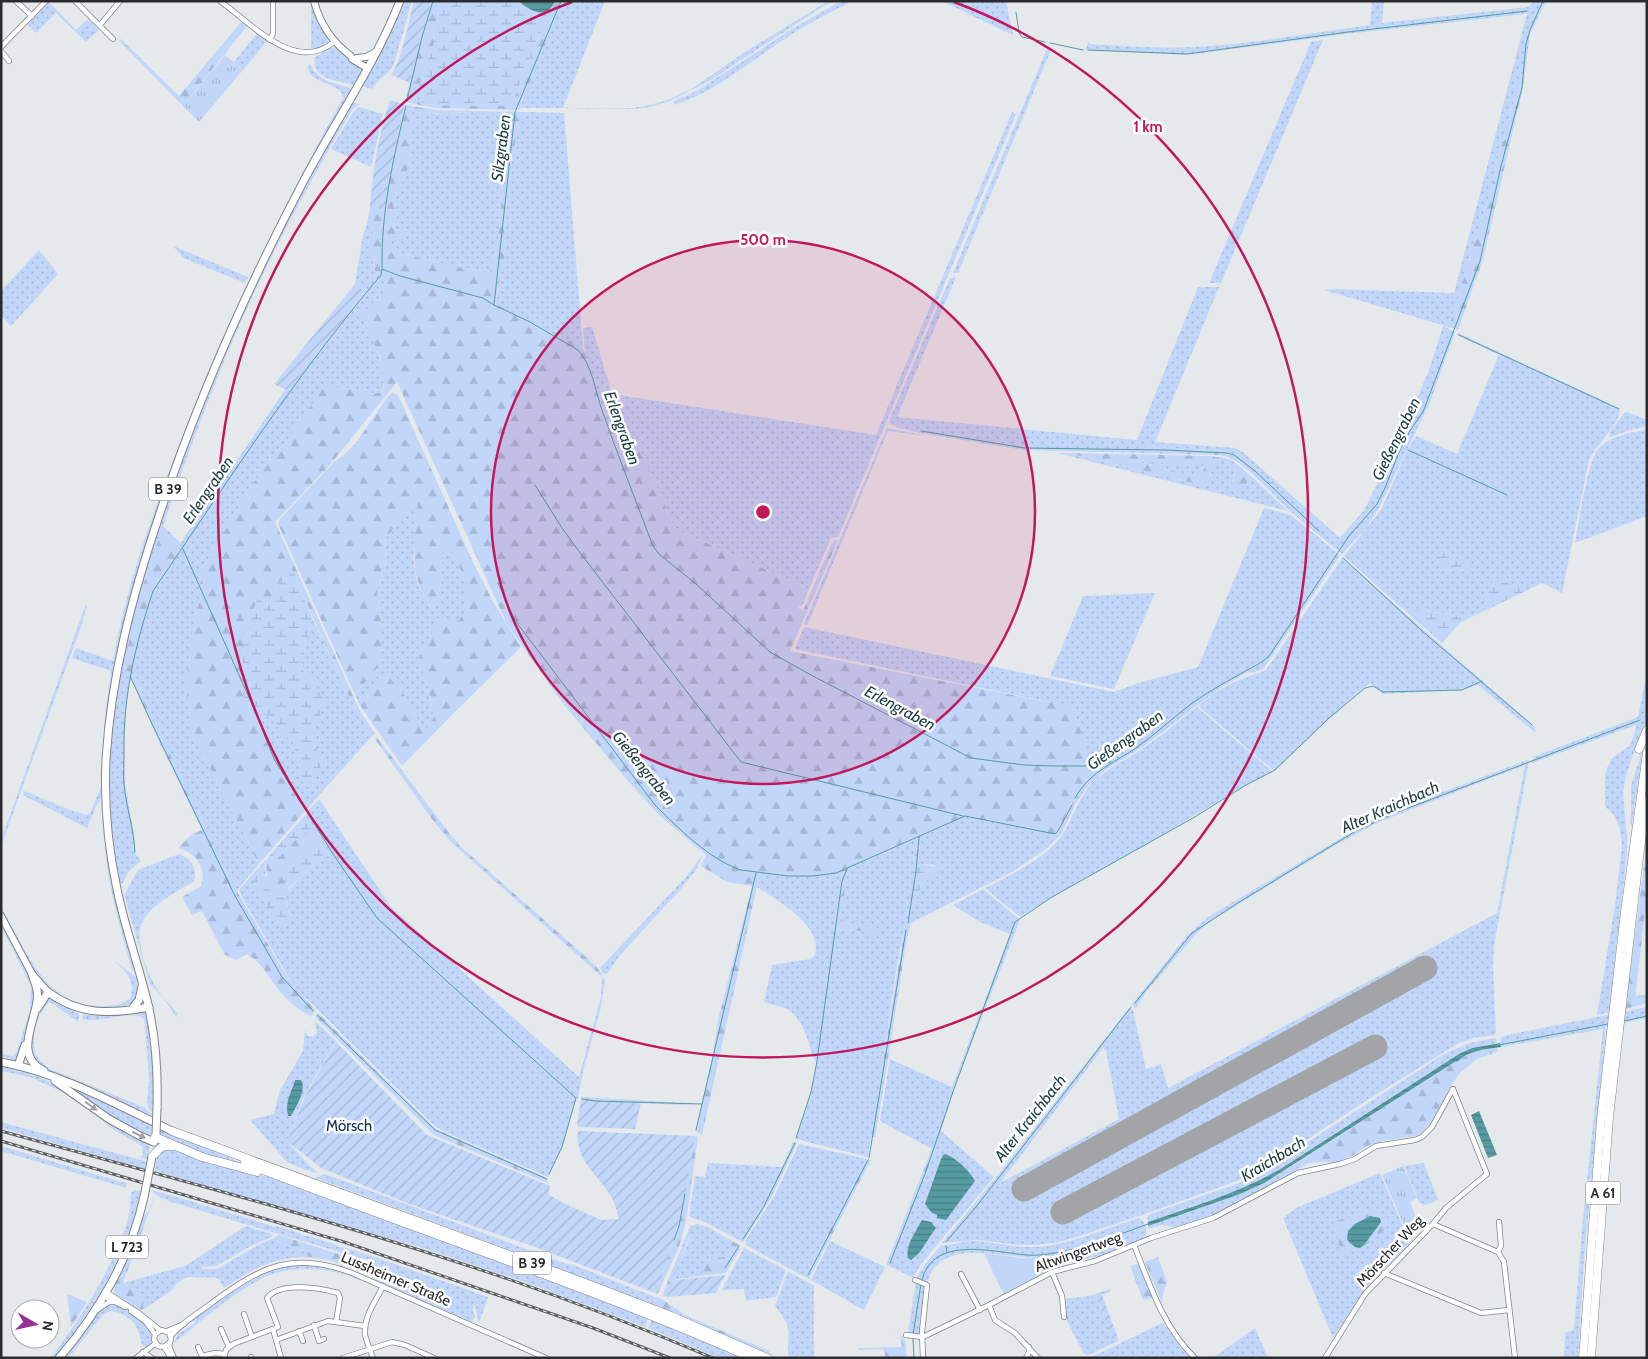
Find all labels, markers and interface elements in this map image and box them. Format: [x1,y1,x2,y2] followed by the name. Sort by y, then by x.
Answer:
[487,113,515,183] water label: Silzgraben
[1133,118,1163,136] text: 1 km
[740,231,786,249] text: 500 m
[600,389,644,467] water label: Erlengraben
[1368,395,1424,483] water label: Gießengraben
[179,453,237,527] water label: Erlengraben
[149,478,187,500] road number: B 39
[754,503,772,521] centre of rings
[862,682,938,734] water label: Erlengraben
[1083,706,1167,774] water label: Gießengraben
[608,727,680,809] water label: Gießengraben
[1337,777,1442,837] water label: Alter Kraichbach
[990,1071,1070,1166] water label: Alter Kraichbach
[84,1101,98,1111] one-way arrow
[326,1117,372,1135] park label: Mörsch
[132,1132,146,1140] one-way arrow
[1237,1132,1309,1186] water label: Kraichbach
[1586,1182,1620,1204] road number: A 61
[1352,1211,1428,1290] street label: Mörscher Weg
[1032,1228,1124,1276] street label: Altwingertweg
[106,1236,148,1258] road number: L 723
[338,1248,454,1310] street label: Lussheimer Straße
[513,1252,551,1274] road number: B 39
[10,1299,60,1349] north arrow
[38,1320,58,1332] text: N

